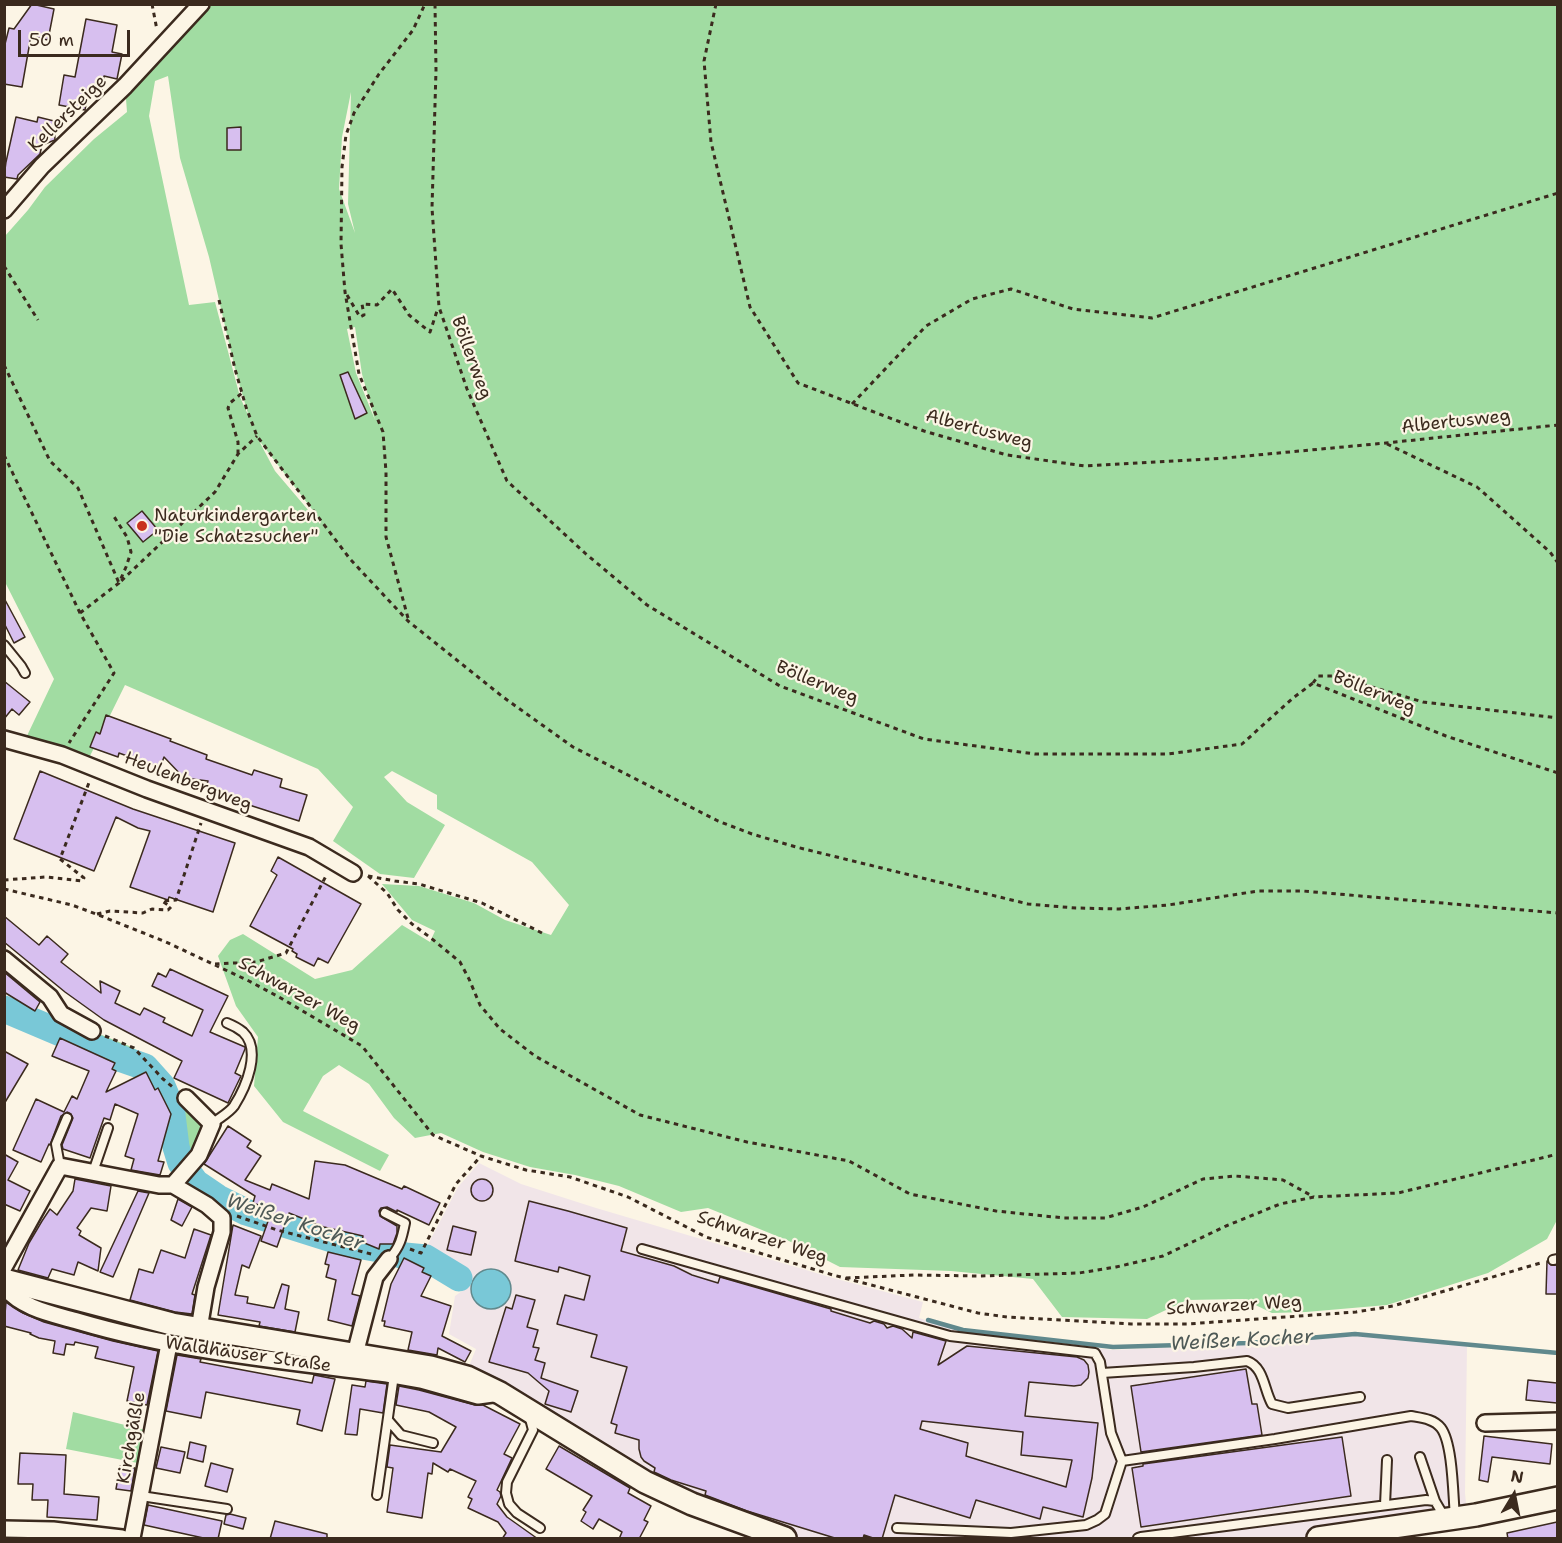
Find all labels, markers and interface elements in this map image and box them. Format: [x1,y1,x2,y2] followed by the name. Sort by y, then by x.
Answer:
[21,18,134,56] scale bar
[29,28,74,52] text: 50 m
[24,71,112,157] street label: Kellersteige
[446,314,496,402] street label: Böllerweg
[923,405,1035,455] street label: Albertusweg
[1400,406,1512,438] street label: Albertusweg
[154,505,318,548] place label: Naturkindergarten "Die Schatzsucher"
[135,519,149,533] marker: Naturkindergarten "Die Schatzsucher"
[773,657,861,709] street label: Böllerweg
[1330,667,1418,719] street label: Böllerweg
[121,748,255,816] street label: Heulenbergweg
[234,953,364,1037] street label: Schwarzer Weg
[223,1189,367,1257] water label: Weißer Kocher
[694,1207,830,1269] street label: Schwarzer Weg
[1166,1292,1302,1320] street label: Schwarzer Weg
[1170,1325,1314,1357] water label: Weißer Kocher
[164,1333,332,1377] street label: Waldhäuser Straße
[113,1390,151,1486] street label: Kirchgäßle
[1484,1465,1544,1525] north arrow
[1509,1465,1525,1488] text: N

